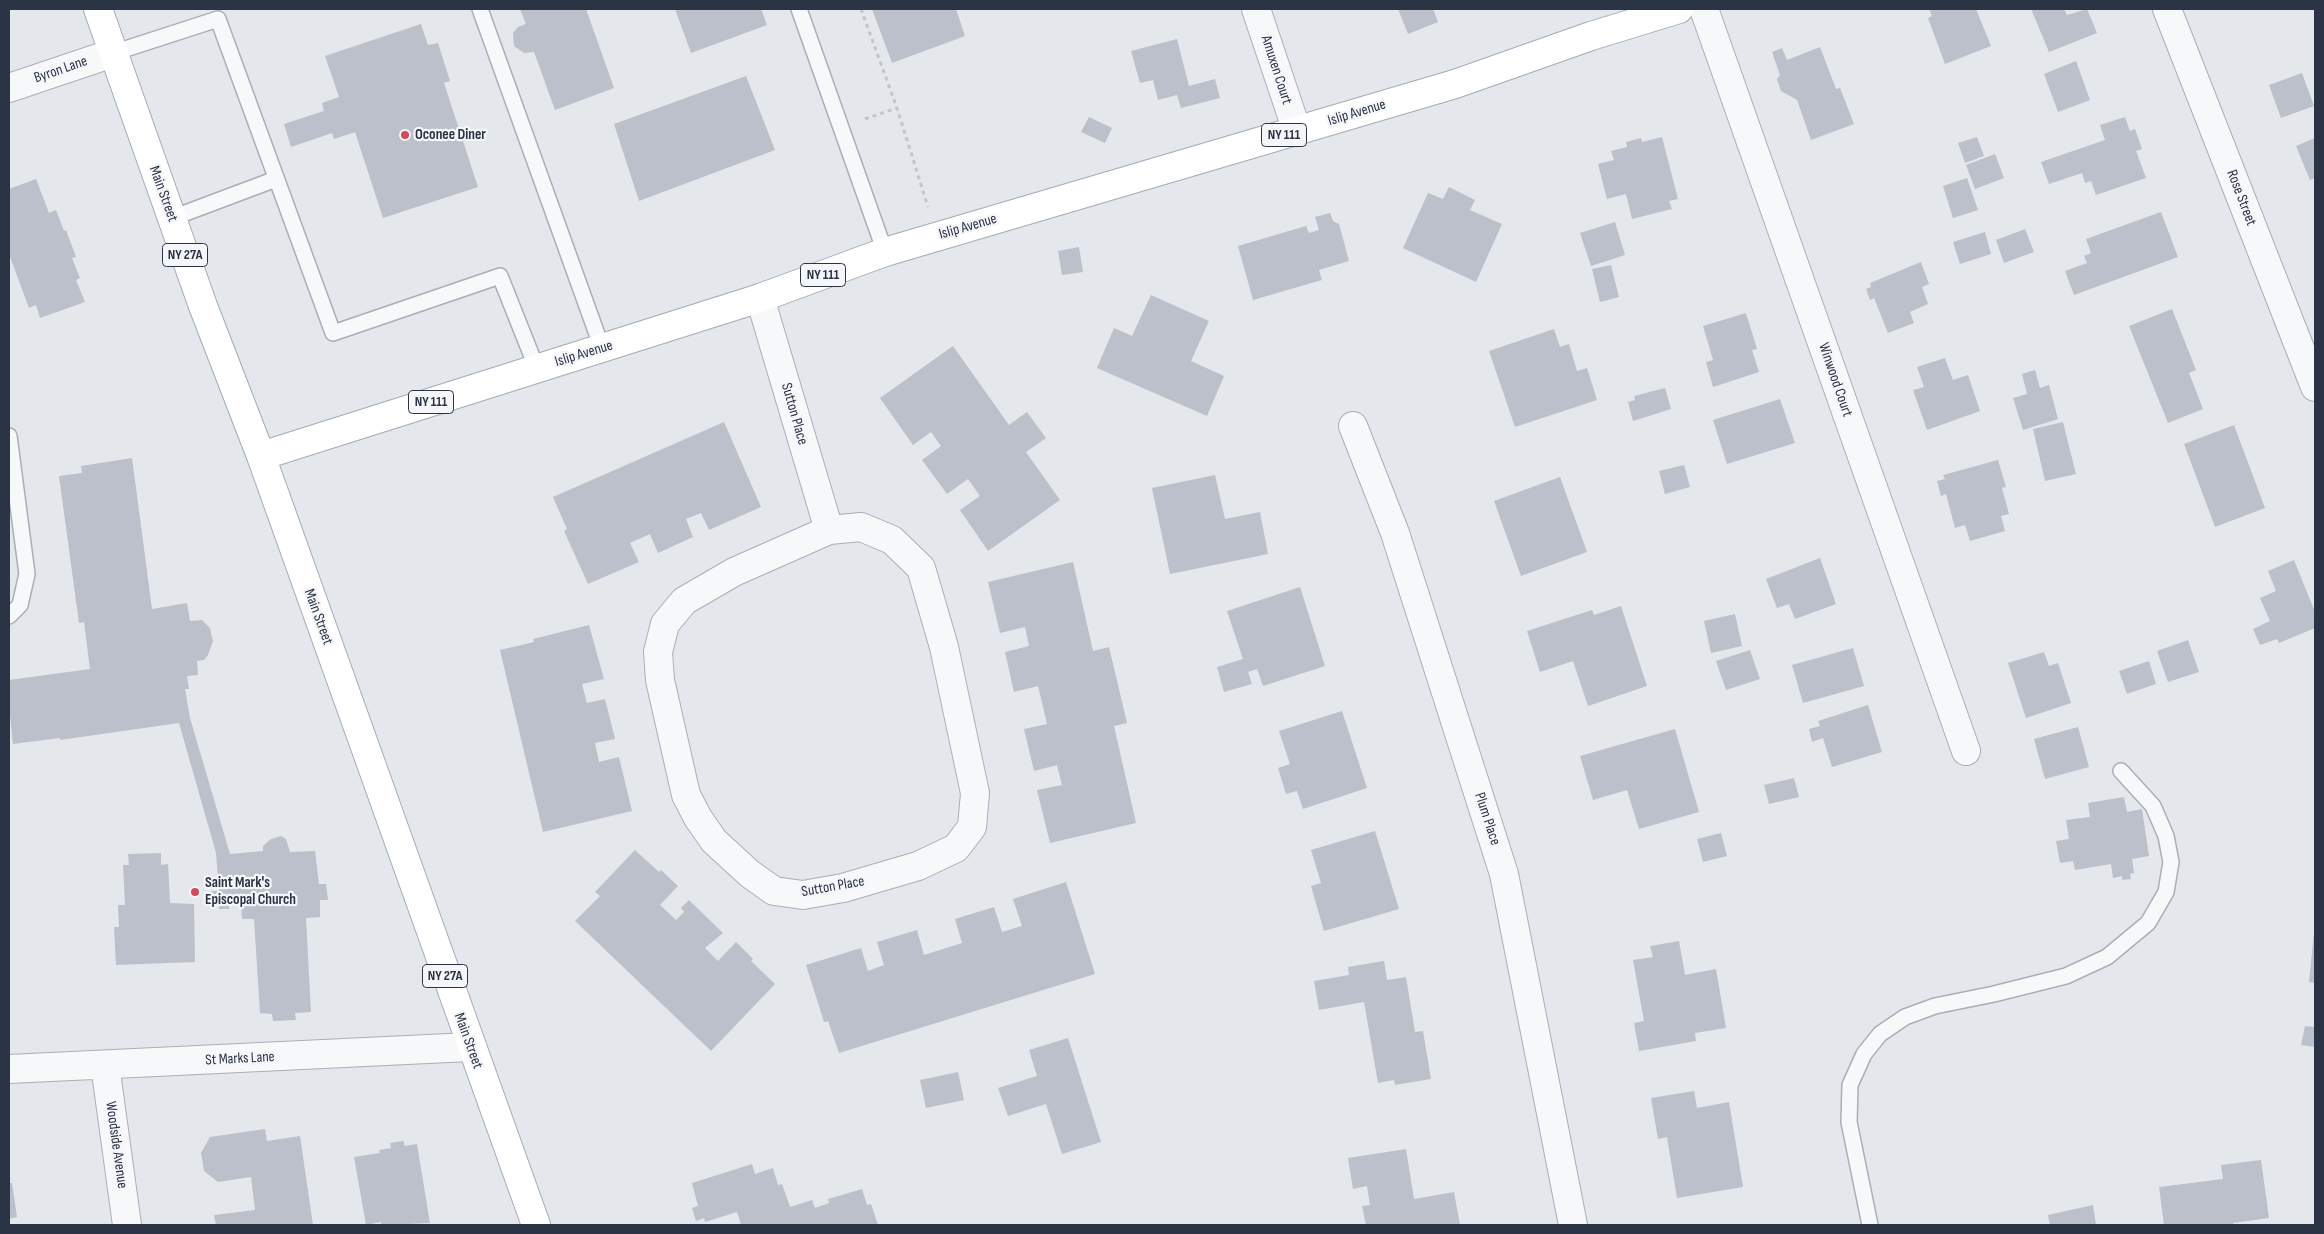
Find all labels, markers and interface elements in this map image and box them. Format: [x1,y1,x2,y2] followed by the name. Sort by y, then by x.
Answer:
[1256,33,1296,107] street label: Amuxen Court
[32,53,90,87] street label: Byron Lane
[1326,96,1388,130] street label: Islip Avenue
[1262,124,1306,146] road number: NY 111
[415,126,486,144] place label: Oconee Diner
[399,129,411,141] marker: Oconee Diner
[145,164,181,224] street label: Main Street
[2222,168,2260,228] street label: Rose Street
[937,210,999,244] street label: Islip Avenue
[162,244,208,266] road number: NY 27A
[800,264,846,286] road number: NY 111
[553,337,615,371] street label: Islip Avenue
[1814,341,1856,419] street label: Winwood Court
[777,381,811,447] street label: Sutton Place
[408,391,454,414] road number: NY 111
[300,587,336,647] street label: Main Street
[1470,790,1504,848] street label: Plum Place
[800,873,866,901] street label: Sutton Place
[205,874,296,909] place label: Saint Mark's Episcopal Church
[189,886,201,898] marker: Saint Mark's Episcopal Church
[422,964,468,988] road number: NY 27A
[450,1011,486,1071] street label: Main Street
[205,1048,275,1070] street label: St Marks Lane
[101,1100,131,1190] street label: Woodside Avenue

